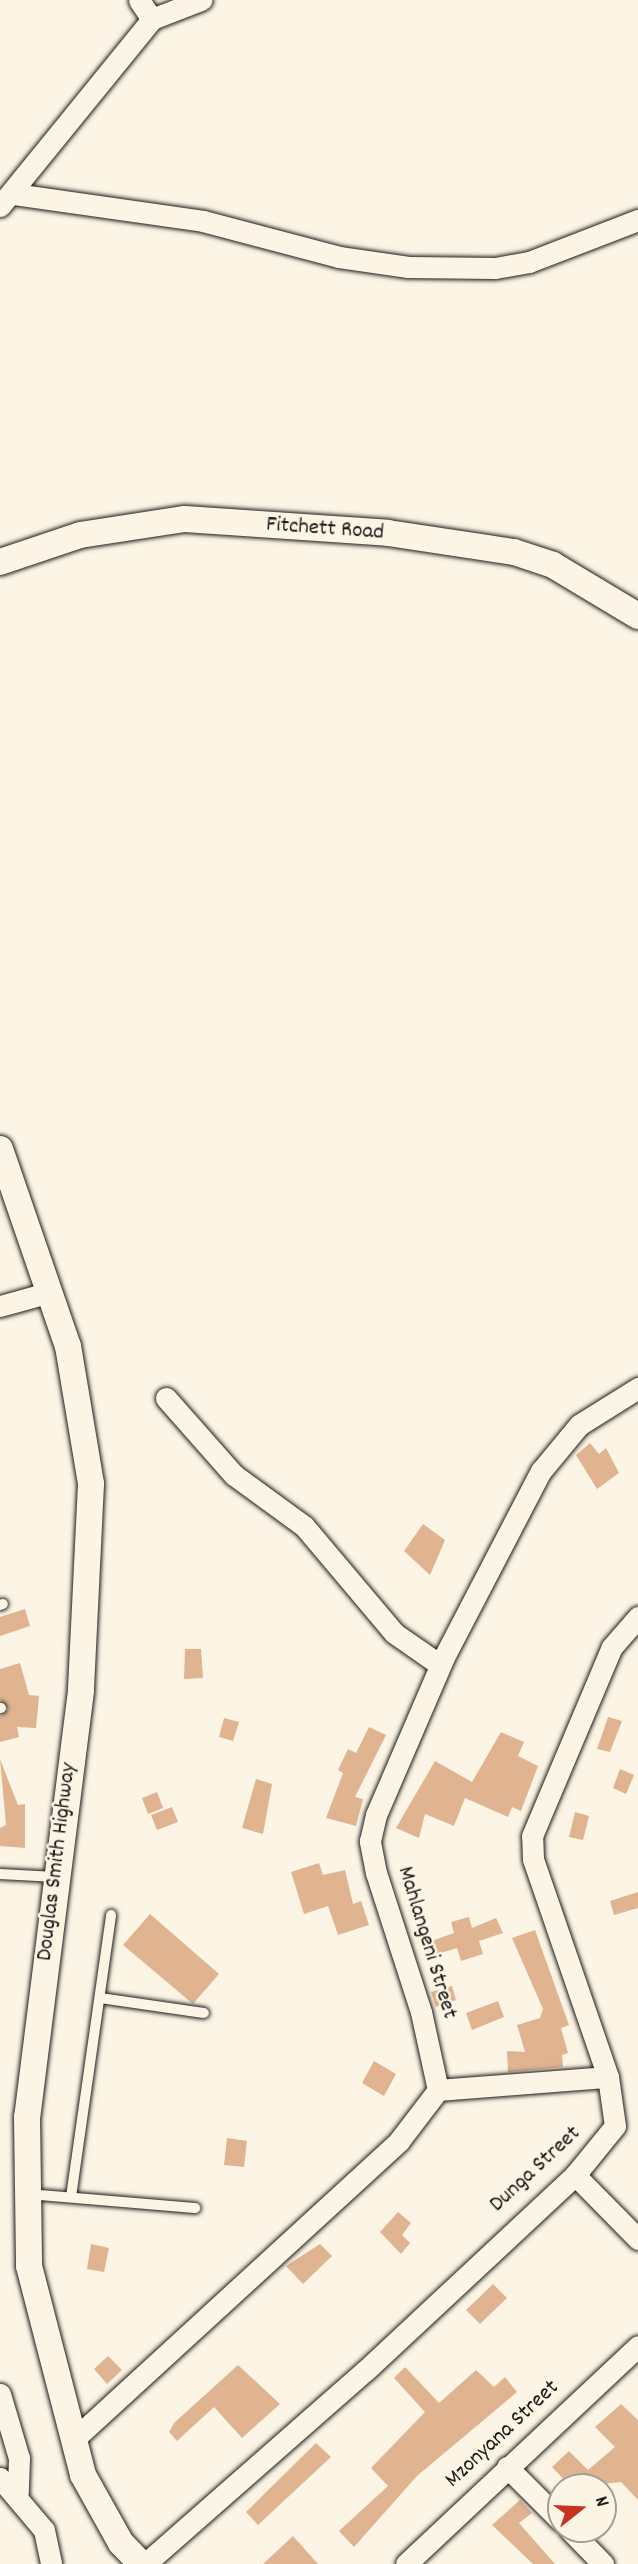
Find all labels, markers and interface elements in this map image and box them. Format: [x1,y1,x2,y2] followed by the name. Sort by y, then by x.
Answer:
[265,512,385,548] street label: Fitchett Road
[32,1761,84,1963] street label: Douglas Smith Highway
[390,1863,462,2023] street label: Mahlangeni Street
[485,2121,587,2219] street label: Dunga Street
[440,2375,566,2495] street label: Mzonyana Street
[547,2473,617,2543] north arrow
[586,2493,615,2511] text: N

